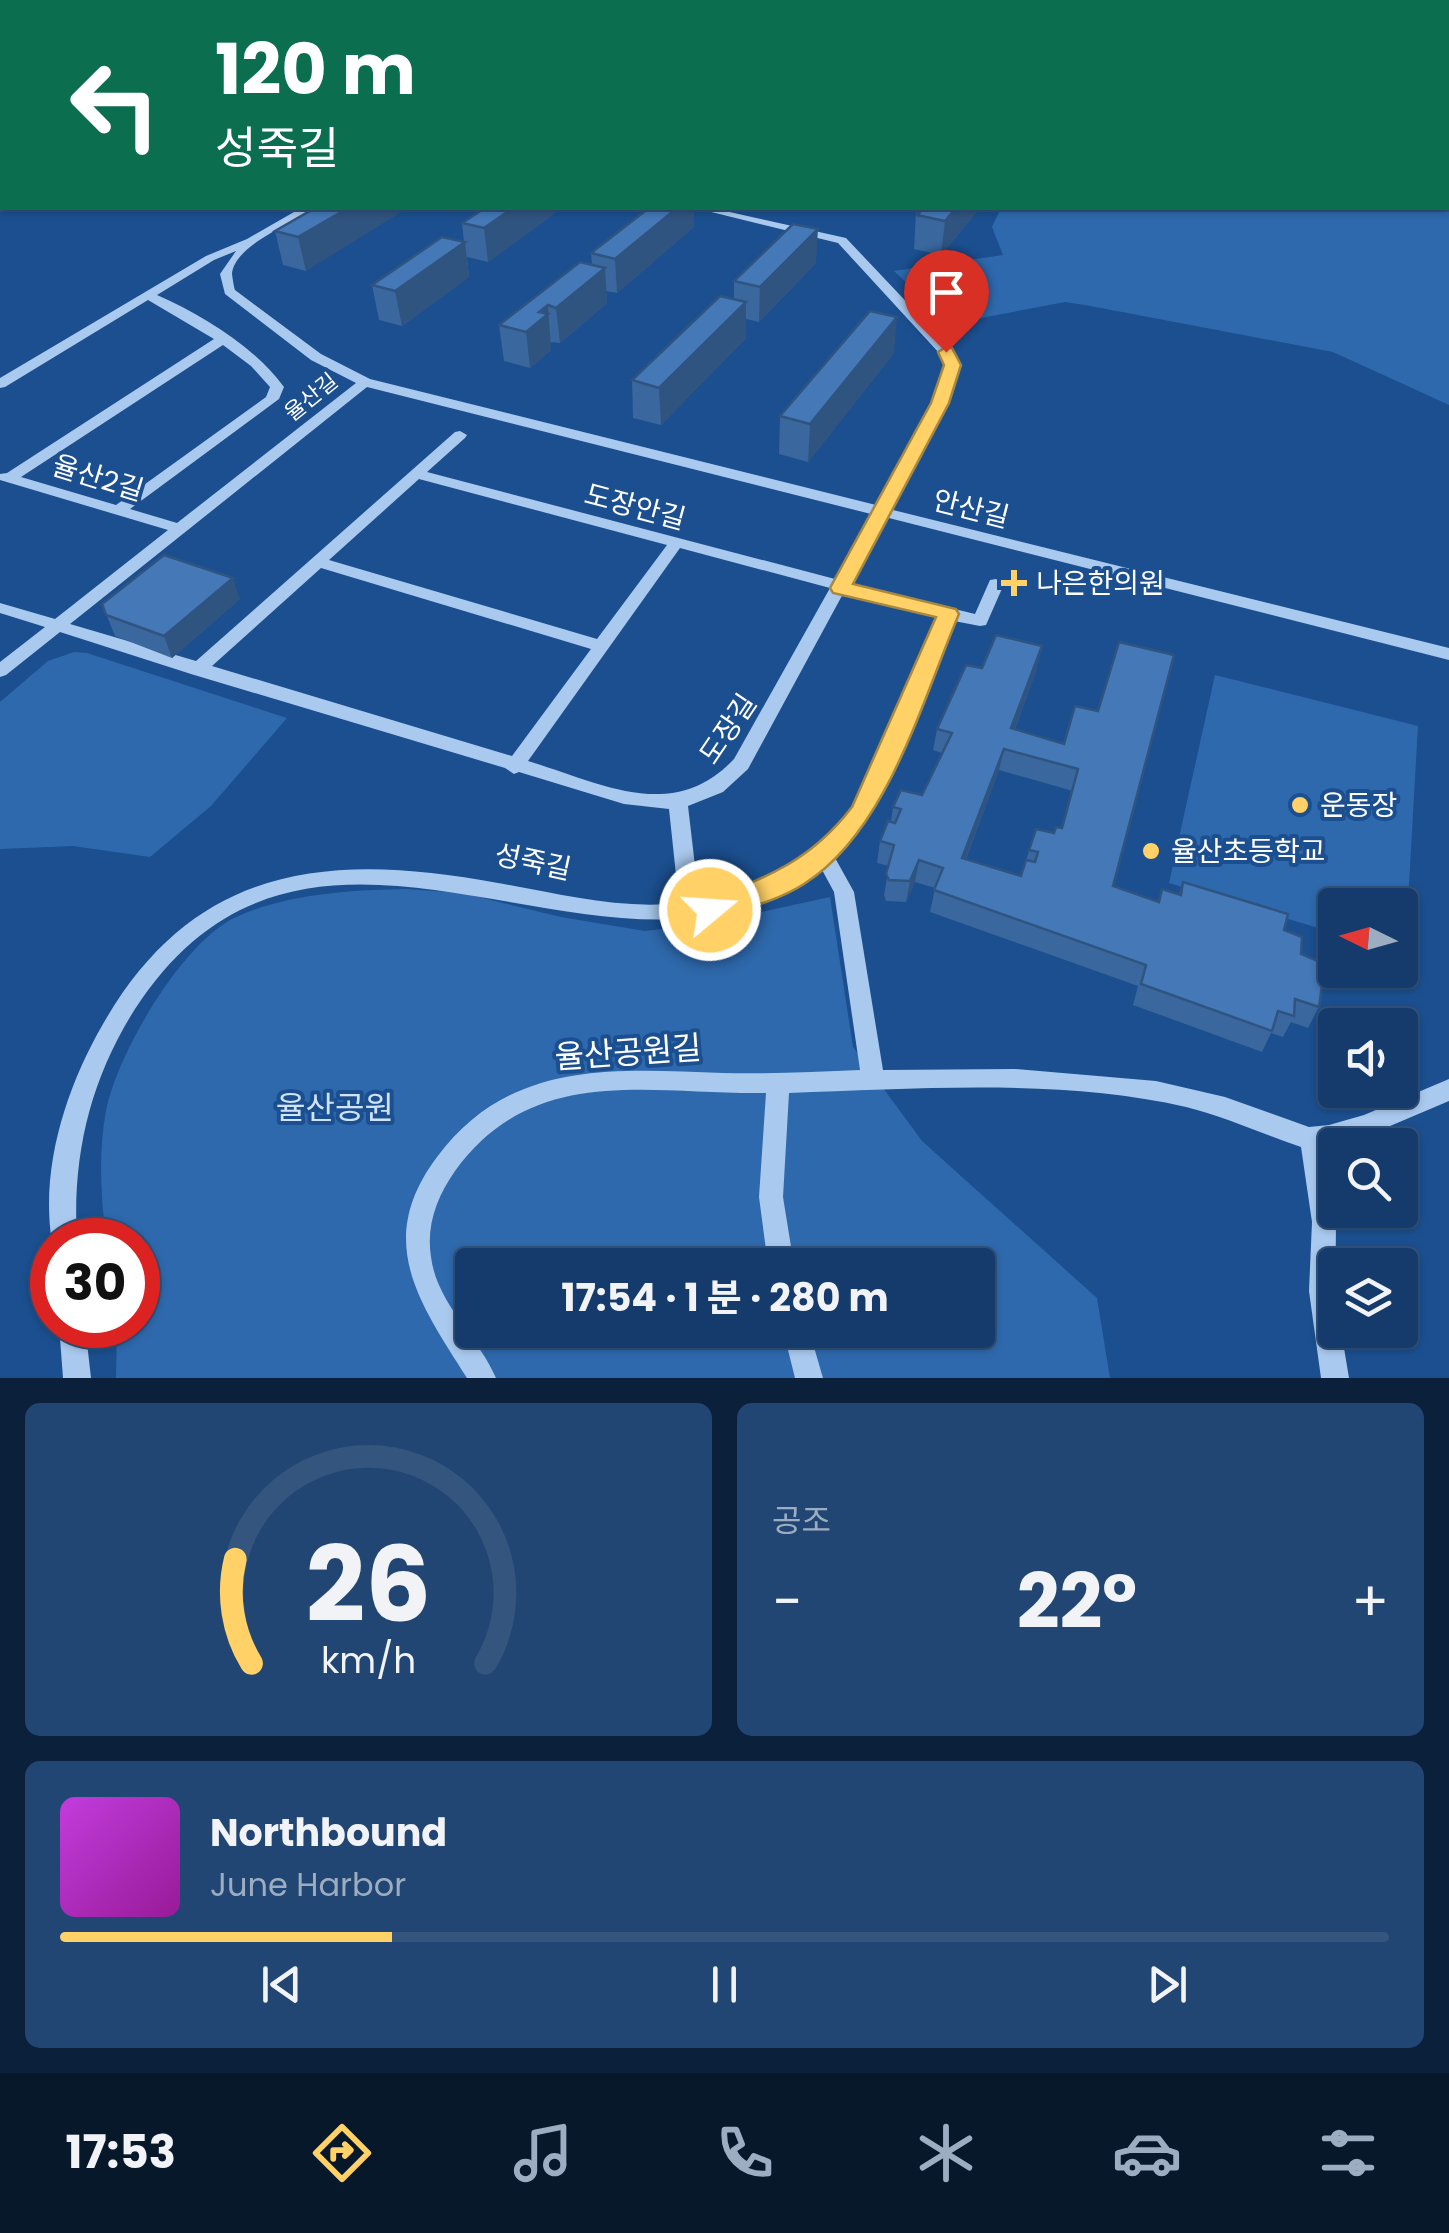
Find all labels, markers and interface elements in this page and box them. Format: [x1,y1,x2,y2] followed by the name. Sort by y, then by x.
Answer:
[215,20,416,119] text: 120 m
[50,40,180,170] icon: left
[215,117,339,180] text: 성죽길
[904,250,989,353] pin
[919,265,974,320] icon: arrive
[278,366,344,428] street label: 율산길
[48,446,148,510] street label: 율산2길
[580,475,690,539] street label: 도장안길
[929,481,1013,537] street label: 안산길
[1036,564,1165,603] place label: 나은한의원
[1001,570,1027,596] marker: 나은한의원
[690,686,766,772] street label: 도장길
[1320,786,1397,825] place label: 운동장
[1289,794,1311,816] marker: 운동장
[1171,832,1326,871] place label: 율산초등학교
[491,835,575,889] street label: 성죽길
[1140,840,1162,862] marker: 율산초등학교
[658,858,762,962] position arrow
[1318,888,1418,988] north arrow
[1318,888,1418,1348] map controls
[1318,1008,1418,1108] button: sound
[553,1024,703,1080] street label: 율산공원길
[276,1085,394,1130] park label: 율산공원
[1318,1128,1418,1228] button: search
[30,1218,160,1348] speed limit sign: 30
[1318,1248,1418,1348] button: layers
[561,1271,889,1324] text: 17:54 · 1 분 · 280 m
[772,1498,831,1543] text: 공조
[306,1512,431,1657] text: 26
[1017,1549,1137,1654] text: 22°
[772,1563,802,1640] text: −
[1351,1563,1389,1640] text: +
[321,1635,416,1686] text: km/h
[210,1806,447,1859] text: Northbound
[210,1862,406,1907] text: June Harbor
[254,1957,309,2012] icon: previous
[697,1957,752,2012] icon: pause
[1140,1957,1195,2012] icon: next
[307,2118,377,2188] icon: directions
[508,2118,578,2188] icon: music
[710,2118,780,2188] icon: phone
[911,2118,981,2188] icon: climate
[1112,2118,1182,2188] icon: car
[1313,2118,1383,2188] icon: filters
[66,2121,176,2184] text: 17:53

